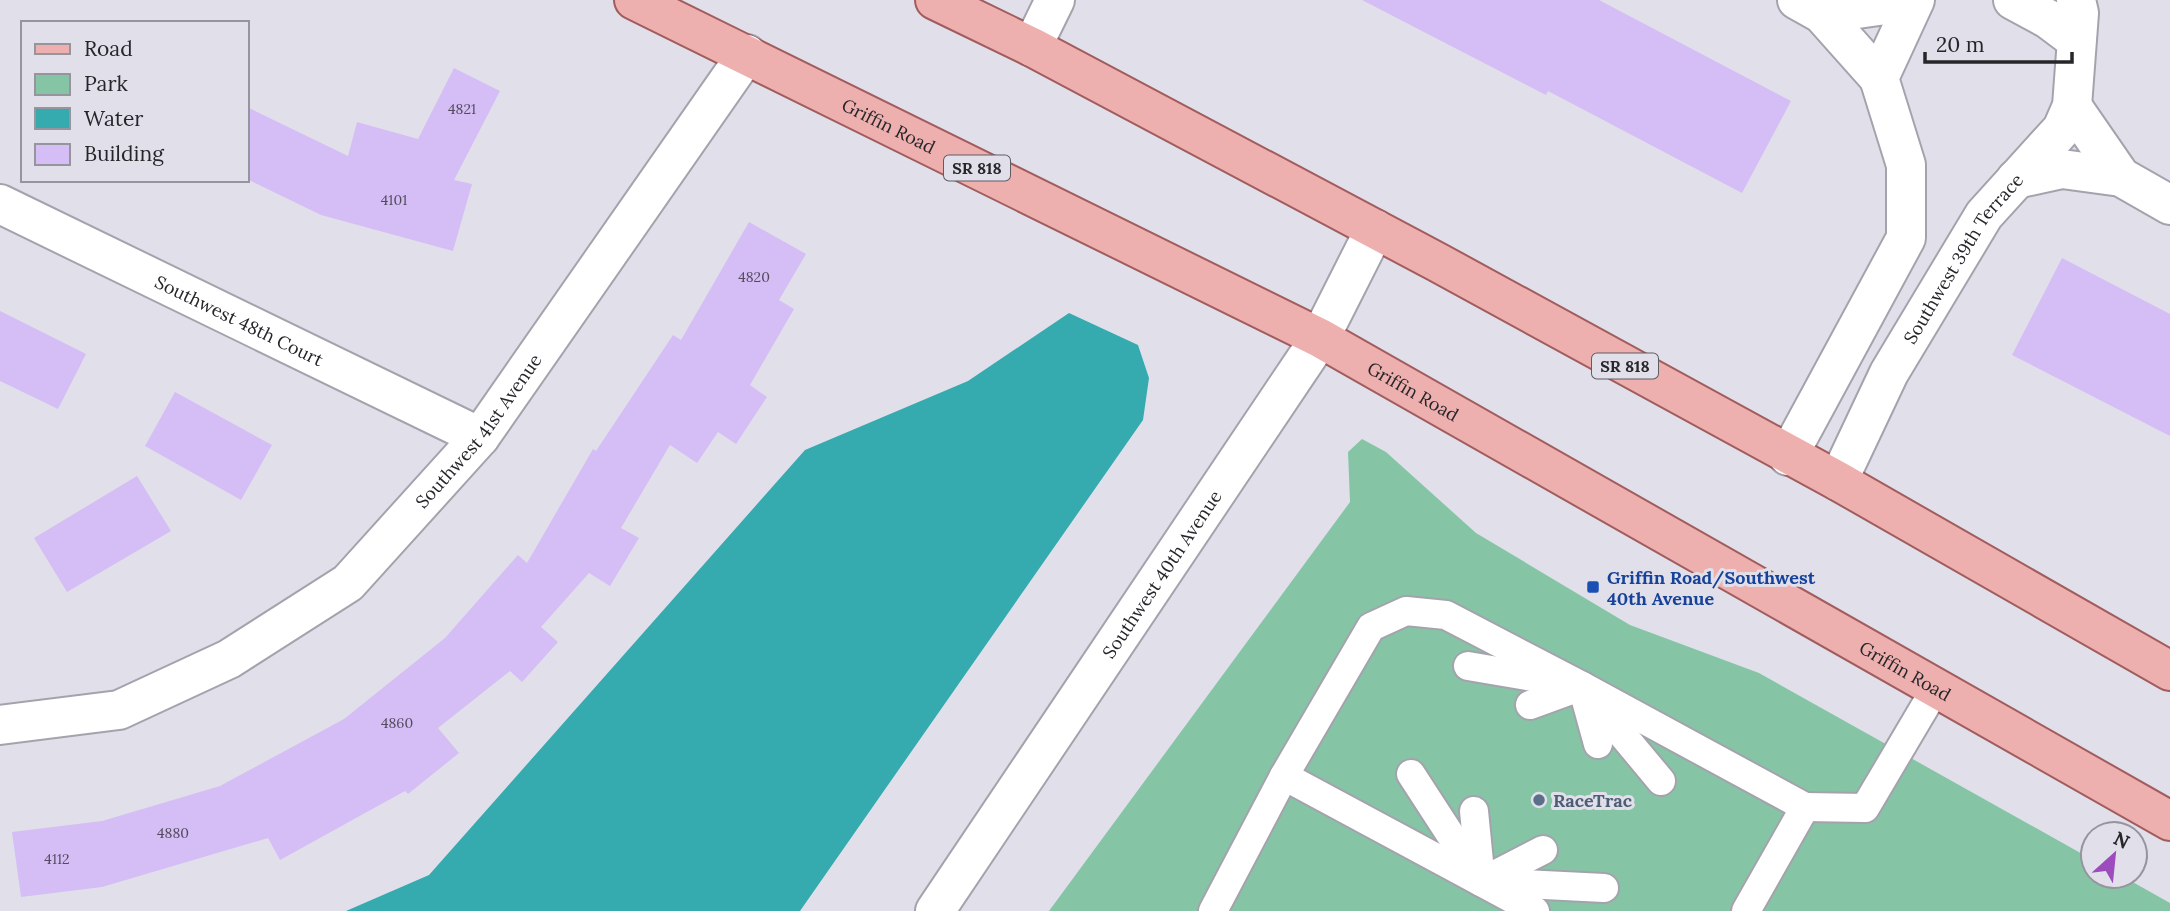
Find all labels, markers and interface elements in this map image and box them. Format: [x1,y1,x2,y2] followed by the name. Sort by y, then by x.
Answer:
[21,21,248,182] legend
[1925,21,2072,65] scale bar
[1936,31,1985,58] text: 20 m
[84,35,133,62] text: Road
[84,70,128,97] text: Park
[838,93,940,158] street label: Griffin Road
[448,100,476,118] house number: 4821
[84,105,143,132] text: Water
[84,140,164,167] text: Building
[944,156,1010,180] road number: SR 818
[1898,168,2028,348] street label: Southwest 39th Terrace
[381,191,407,209] house number: 4101
[738,268,770,286] house number: 4820
[151,270,327,371] street label: Southwest 48th Court
[410,349,546,513] street label: Southwest 41st Avenue
[1592,354,1658,378] road number: SR 818
[1363,356,1463,426] street label: Griffin Road
[1097,485,1226,663] street label: Southwest 40th Avenue
[1607,566,1816,610] place label: Griffin Road/Southwest 40th Avenue
[1585,579,1601,595] marker: Griffin Road/Southwest 40th Avenue
[1856,636,1955,706] street label: Griffin Road
[381,714,413,732] house number: 4860
[1553,789,1633,812] place label: RaceTrac
[1531,792,1547,808] marker: RaceTrac
[2079,820,2149,890] north arrow
[157,824,189,842] house number: 4880
[2110,826,2134,854] text: N
[44,850,70,868] house number: 4112

